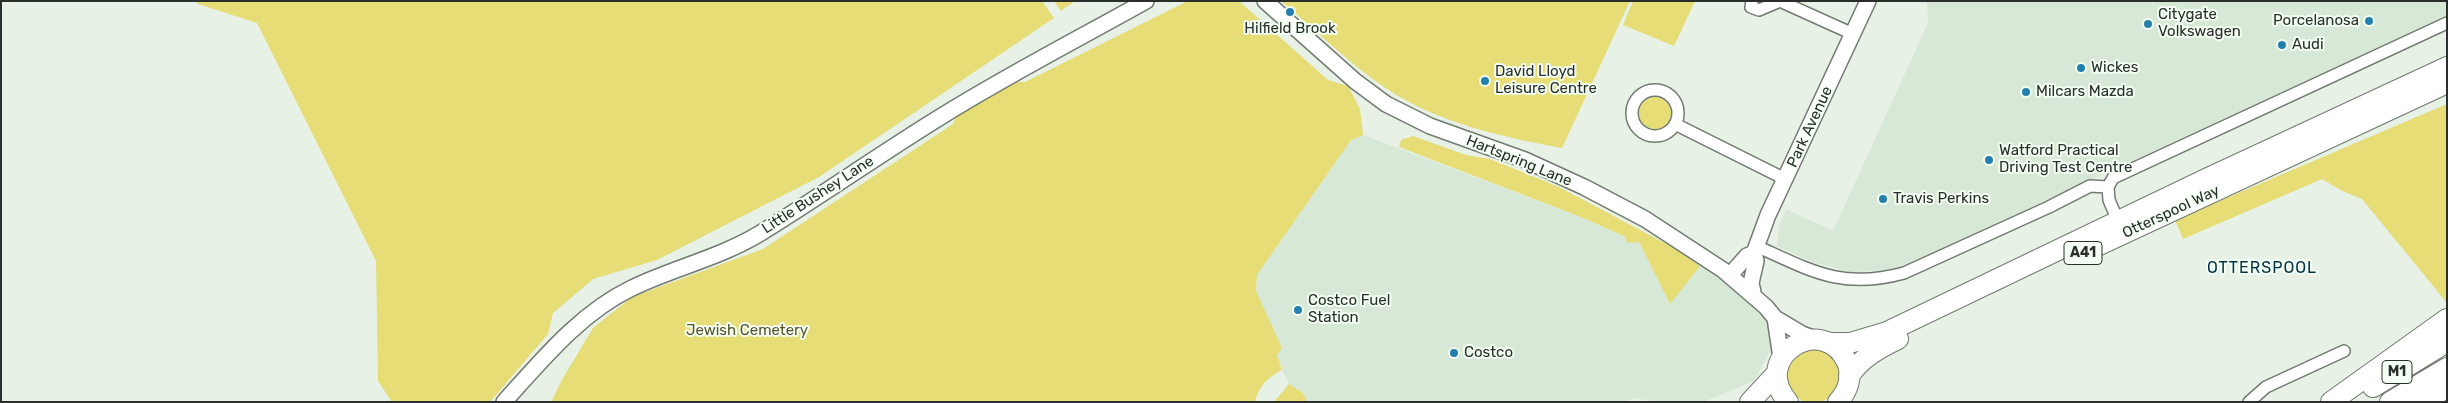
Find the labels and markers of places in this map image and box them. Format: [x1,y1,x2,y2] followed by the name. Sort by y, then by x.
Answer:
[1284,6,1296,18] marker: Hilfield Brook
[2158,6,2241,41] place label: Citygate Volkswagen
[2273,12,2359,30] place label: Porcelanosa
[2363,15,2375,27] marker: Porcelanosa
[2142,18,2154,30] marker: Citygate Volkswagen
[1244,20,1336,38] place label: Hilfield Brook
[2292,36,2324,54] place label: Audi
[2276,39,2288,51] marker: Audi
[2091,59,2138,77] place label: Wickes
[2075,62,2087,74] marker: Wickes
[1495,63,1597,98] place label: David Lloyd Leisure Centre
[1479,75,1491,87] marker: David Lloyd Leisure Centre
[2036,83,2134,101] place label: Milcars Mazda
[2020,86,2032,98] marker: Milcars Mazda
[1999,142,2132,177] place label: Watford Practical Driving Test Centre
[1983,154,1995,166] marker: Watford Practical Driving Test Centre
[1893,190,1989,208] place label: Travis Perkins
[1877,193,1889,205] marker: Travis Perkins
[1308,292,1390,327] place label: Costco Fuel Station
[1292,304,1304,316] marker: Costco Fuel Station
[1464,344,1513,362] place label: Costco
[1448,347,1460,359] marker: Costco

